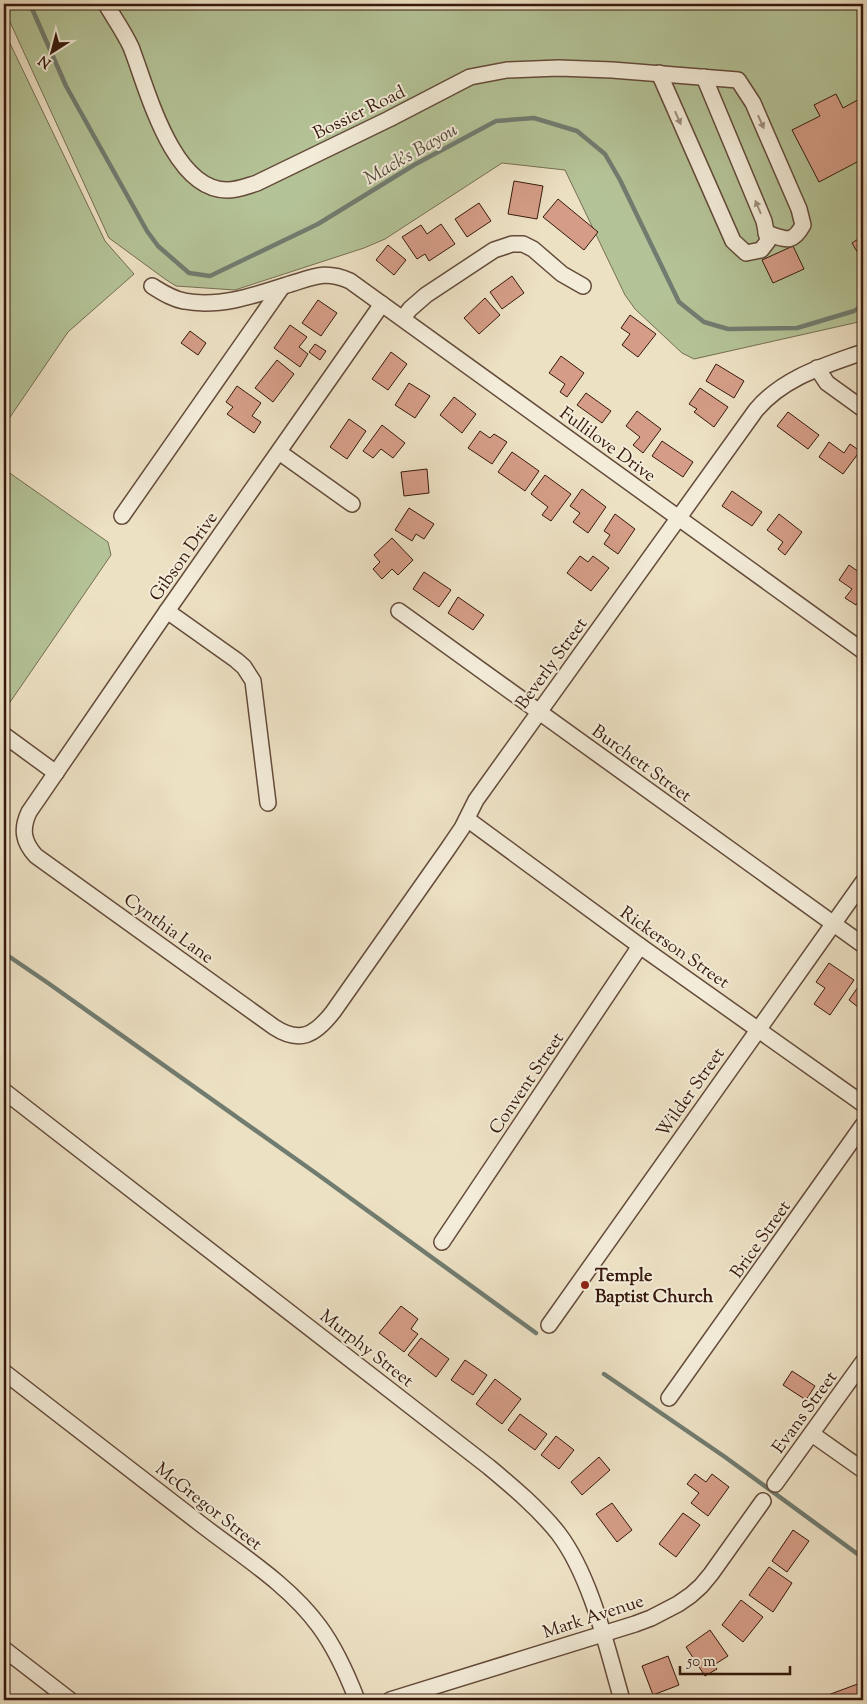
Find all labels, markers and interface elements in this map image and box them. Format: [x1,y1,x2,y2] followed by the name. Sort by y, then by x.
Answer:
[28,28,78,78] north arrow
[35,50,56,72] text: N
[309,80,410,147] street label: Bossier Road
[675,111,683,125] one-way arrow
[758,115,766,129] one-way arrow
[360,118,463,193] water label: Mack's Bayou
[754,200,762,214] one-way arrow
[553,402,661,490] street label: Fullilove Drive
[144,507,225,607] street label: Gibson Drive
[511,613,595,715] street label: Beverly Street
[586,719,696,810] street label: Burchett Street
[117,888,218,971] street label: Cynthia Lane
[614,901,734,996] street label: Rickerson Street
[484,1028,571,1140] street label: Convent Street
[651,1043,732,1143] street label: Wilder Street
[725,1196,798,1284] street label: Brice Street
[595,1264,714,1311] place label: Temple Baptist Church
[579,1279,591,1291] marker: Temple Baptist Church
[313,1305,418,1395] street label: Murphy Street
[767,1366,845,1460] street label: Evans Street
[149,1457,267,1558] street label: McGregor Street
[540,1589,648,1646] street label: Mark Avenue
[680,1644,790,1676] scale bar
[686,1652,716,1673] text: 50 m

